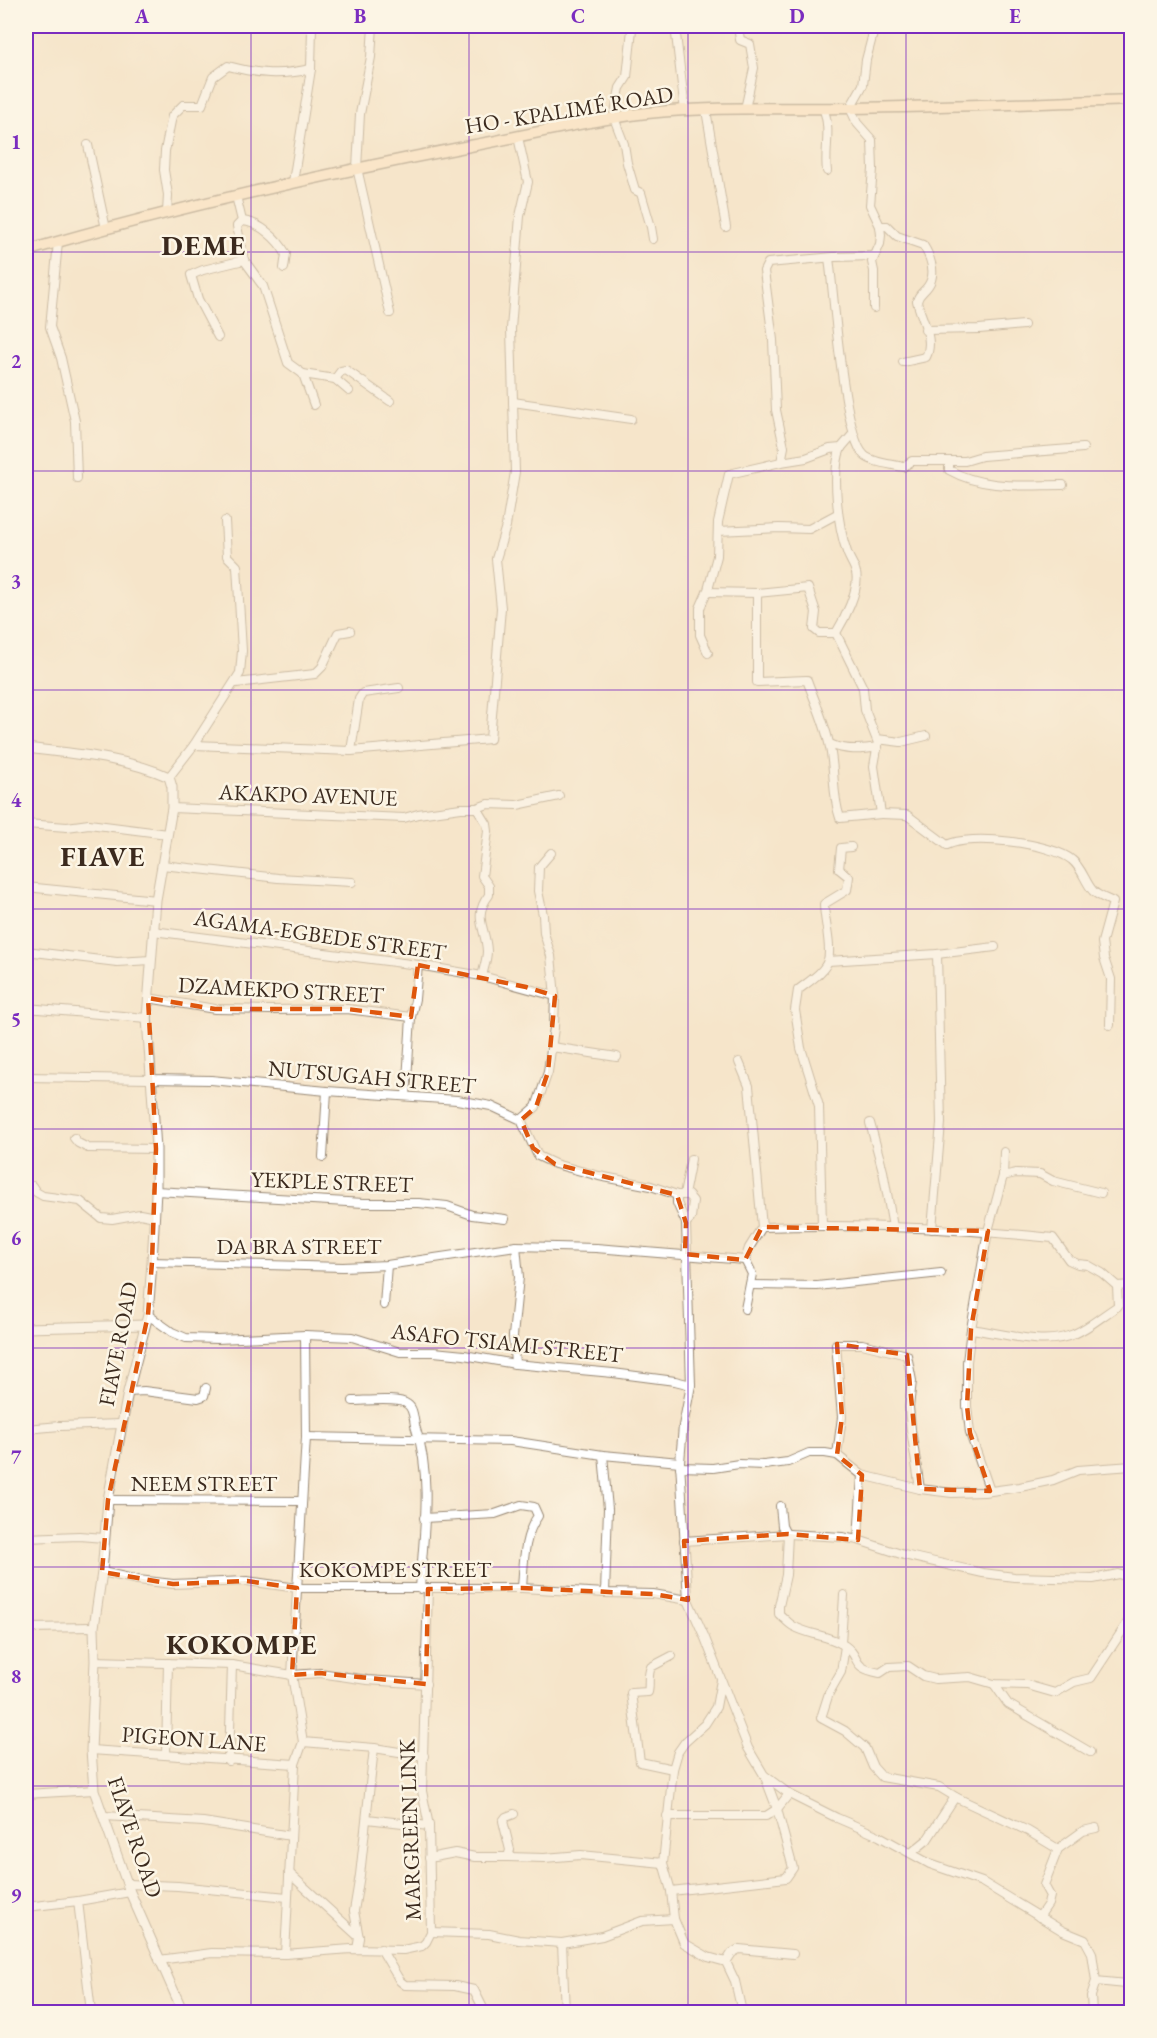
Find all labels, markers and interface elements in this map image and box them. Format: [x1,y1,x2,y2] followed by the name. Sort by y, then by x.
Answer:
[134,3,150,29] text: A
[354,3,366,29] text: B
[571,3,585,29] text: C
[789,3,805,29] text: D
[1009,3,1021,29] text: E
[463,79,675,141] street label: HO - KPALIMÉ ROAD
[11,129,21,155] text: 1
[161,227,247,263] district label: DEME
[11,348,22,374] text: 2
[11,568,21,594] text: 3
[217,777,398,813] street label: AKAKPO AVENUE
[11,787,22,813] text: 4
[60,838,146,874] district label: FIAVE
[191,903,448,967] street label: AGAMA-EGBEDE STREET
[177,970,385,1010] street label: DZAMEKPO STREET
[11,1006,21,1032] text: 5
[267,1053,477,1101] street label: NUTSUGAH STREET
[250,1165,414,1199] street label: YEKPLE STREET
[11,1225,22,1251] text: 6
[217,1232,382,1261] street label: DA BRA STREET
[92,1279,144,1409] street label: FIAVE ROAD
[389,1316,624,1370] street label: ASAFO TSIAMI STREET
[11,1444,22,1470] text: 7
[131,1469,278,1498] street label: NEEM STREET
[299,1555,492,1584] street label: KOKOMPE STREET
[166,1626,318,1662] district label: KOKOMPE
[11,1663,21,1689] text: 8
[121,1719,267,1759] street label: PIGEON LANE
[392,1738,428,1921] street label: MARGREEN LINK
[101,1773,169,1901] street label: FIAVE ROAD
[11,1882,22,1908] text: 9

